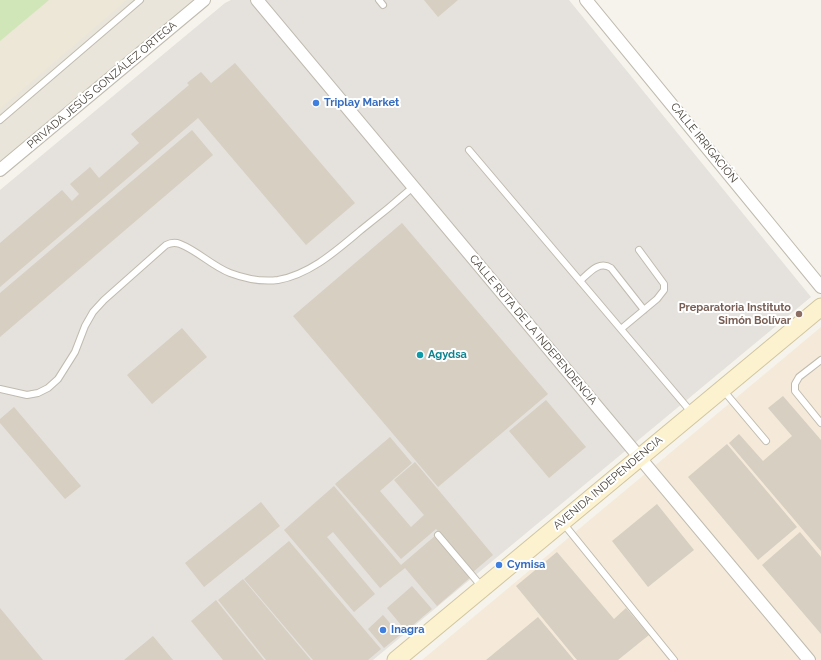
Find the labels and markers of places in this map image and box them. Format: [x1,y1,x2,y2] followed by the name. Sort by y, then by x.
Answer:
[324,96,399,110] place label: Triplay Market
[311,98,321,108] marker: Triplay Market
[679,301,791,327] place label: Preparatoria Instituto Simón Bolívar
[794,309,804,319] marker: Preparatoria Instituto Simón Bolívar
[428,348,467,362] place label: Agydsa
[415,350,425,360] marker: Agydsa
[507,558,545,572] place label: Cymisa
[494,560,504,570] marker: Cymisa
[391,623,425,637] place label: Inagra
[378,625,388,635] marker: Inagra

